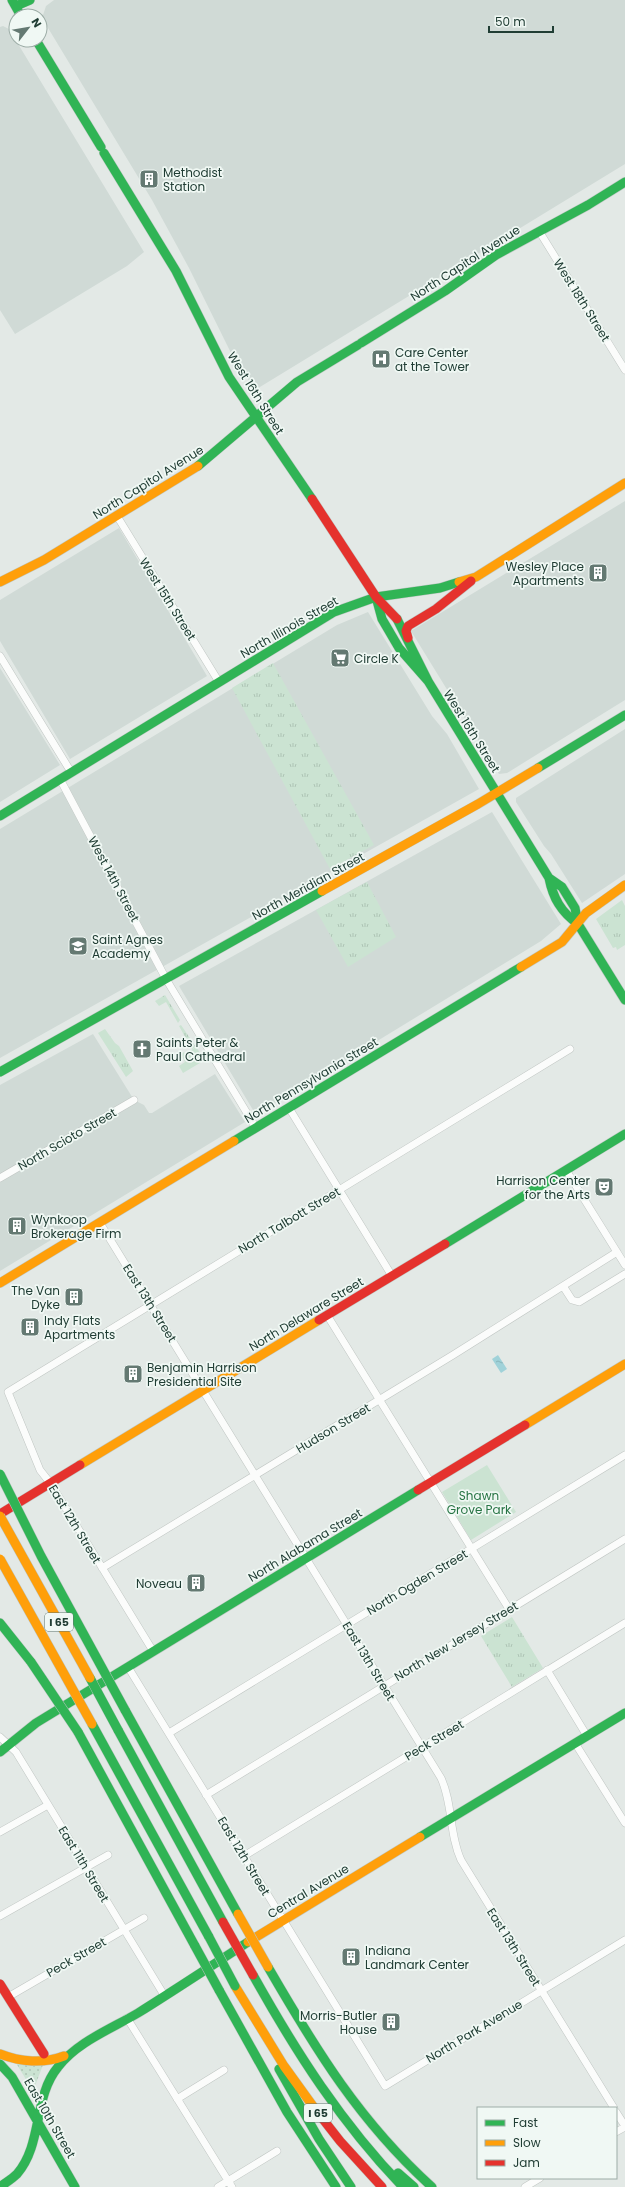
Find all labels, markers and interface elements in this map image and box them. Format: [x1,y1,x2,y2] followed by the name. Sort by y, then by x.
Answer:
[8,8,48,48] north arrow
[489,8,553,34] scale bar
[495,13,526,30] text: 50 m
[28,15,46,31] text: N
[163,164,222,195] place label: Methodist Station
[138,168,160,190] building icon: Methodist Station
[407,221,523,305] street label: North Capitol Avenue
[550,255,614,345] street label: West 18th Street
[395,344,470,375] place label: Care Center at the Tower
[224,348,288,438] street label: West 16th Street
[370,348,392,370] hospital icon: Care Center at the Tower
[89,441,207,523] street label: North Capitol Avenue
[136,554,200,644] street label: West 15th Street
[505,558,584,589] place label: Wesley Place Apartments
[587,562,609,584] building icon: Wesley Place Apartments
[237,592,341,662] street label: North Illinois Street
[329,647,351,669] supermarket icon: Circle K
[354,650,399,667] place label: Circle K
[440,686,504,776] street label: West 16th Street
[84,833,144,925] street label: West 14th Street
[249,848,367,924] street label: North Meridian Street
[92,931,163,962] place label: Saint Agnes Academy
[67,935,89,957] school or university icon: Saint Agnes Academy
[241,1033,381,1127] street label: North Pennsylvania Street
[156,1034,245,1065] place label: Saints Peter & Paul Cathedral
[131,1038,153,1060] church icon: Saints Peter & Paul Cathedral
[15,1104,119,1174] street label: North Scioto Street
[496,1172,591,1203] place label: Harrison Center for the Arts
[593,1176,615,1198] theatre icon: Harrison Center for the Arts
[235,1183,343,1257] street label: North Talbott Street
[31,1211,121,1242] place label: Wynkoop Brokerage Firm
[6,1215,28,1237] building icon: Wynkoop Brokerage Firm
[119,1261,181,1345] street label: East 13th Street
[245,1273,367,1355] street label: North Delaware Street
[11,1282,60,1313] place label: The Van Dyke
[63,1286,85,1308] building icon: The Van Dyke
[44,1312,115,1343] place label: Indy Flats Apartments
[19,1316,41,1338] building icon: Indy Flats Apartments
[147,1359,257,1390] place label: Benjamin Harrison Presidential Site
[122,1363,144,1385] building icon: Benjamin Harrison Presidential Site
[293,1399,373,1457] street label: Hudson Street
[45,1481,105,1567] street label: East 12th Street
[447,1487,512,1518] park label: Shawn Grove Park
[245,1504,365,1586] street label: North Alabama Street
[363,1545,471,1619] street label: North Ogden Street
[185,1572,207,1594] building icon: Noveau
[136,1575,182,1592] place label: Noveau
[391,1597,521,1685] street label: North New Jersey Street
[45,1613,73,1631] road number: I 65
[339,1618,399,1704] street label: East 13th Street
[401,1716,467,1764] street label: Peck Street
[214,1813,274,1899] street label: East 12th Street
[55,1823,113,1905] street label: East 11th Street
[264,1860,352,1922] street label: Central Avenue
[483,1905,545,1989] street label: East 13th Street
[43,1933,109,1981] street label: Peck Street
[365,1942,470,1973] place label: Indiana Landmark Center
[340,1946,362,1968] building icon: Indiana Landmark Center
[423,1995,525,2067] street label: North Park Avenue
[300,2007,378,2038] place label: Morris-Butler House
[380,2011,402,2033] building icon: Morris-Butler House
[20,2075,80,2161] street label: East 10th Street
[304,2104,332,2122] road number: I 65
[477,2107,617,2179] legend
[513,2114,538,2131] text: Fast
[513,2134,541,2151] text: Slow
[513,2154,540,2171] text: Jam

